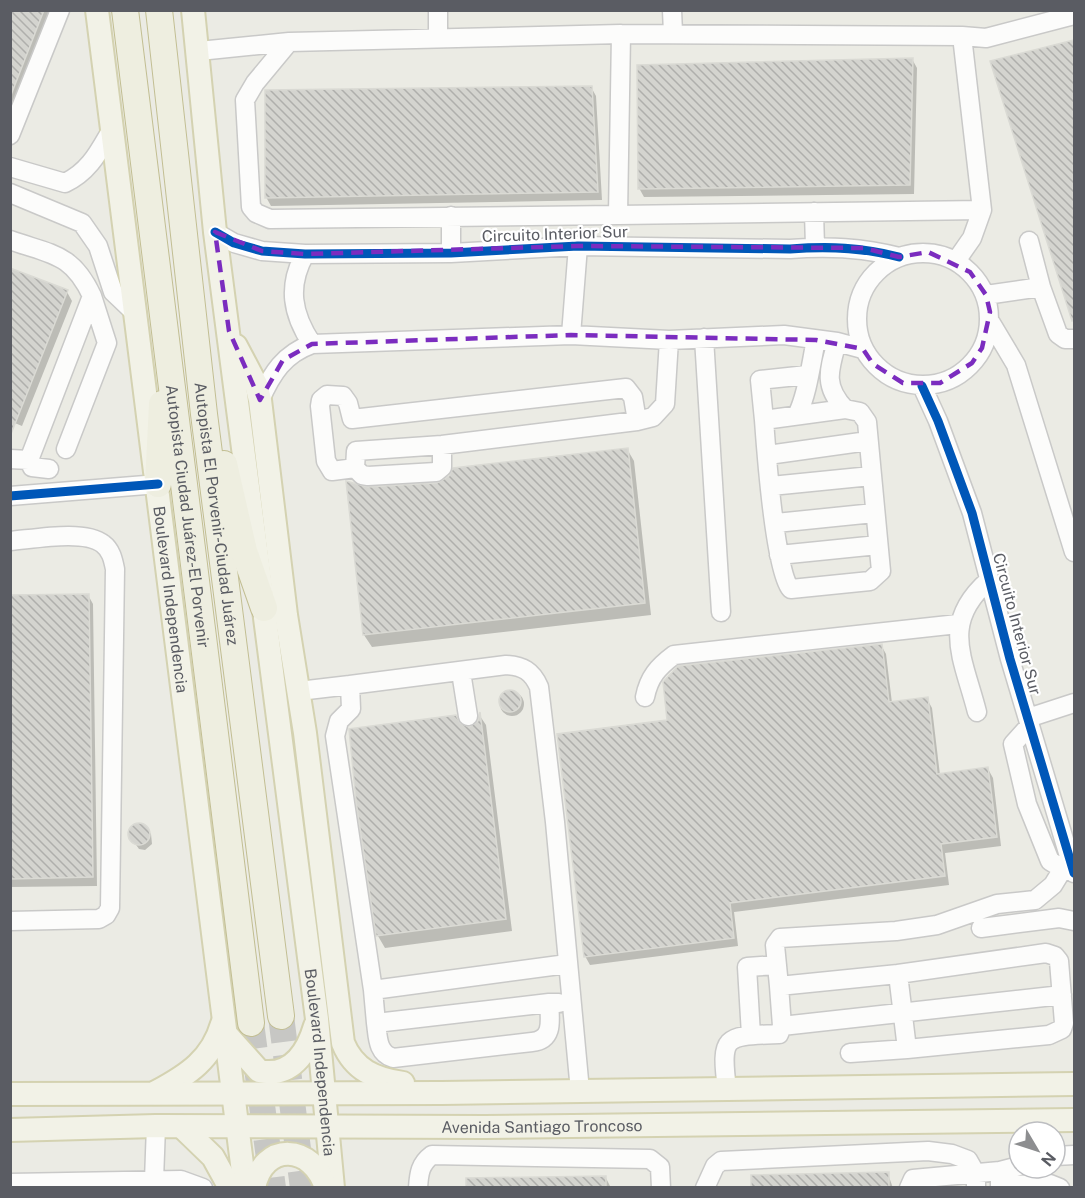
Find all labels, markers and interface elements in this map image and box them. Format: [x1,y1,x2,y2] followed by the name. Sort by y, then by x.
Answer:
[482,222,628,246] street label: Circuito Interior Sur
[191,381,243,647] street label: Autopista El Porvenir-Ciudad Juárez
[162,383,214,649] street label: Autopista Ciudad Juárez-El Porvenir
[150,505,192,694] street label: Boulevard Independencia
[989,551,1045,697] street label: Circuito Interior Sur
[301,967,339,1157] street label: Boulevard Independencia
[441,1116,643,1137] street label: Avenida Santiago Troncoso
[1007,1120,1067,1180] north arrow
[1037,1148,1060,1170] text: N

